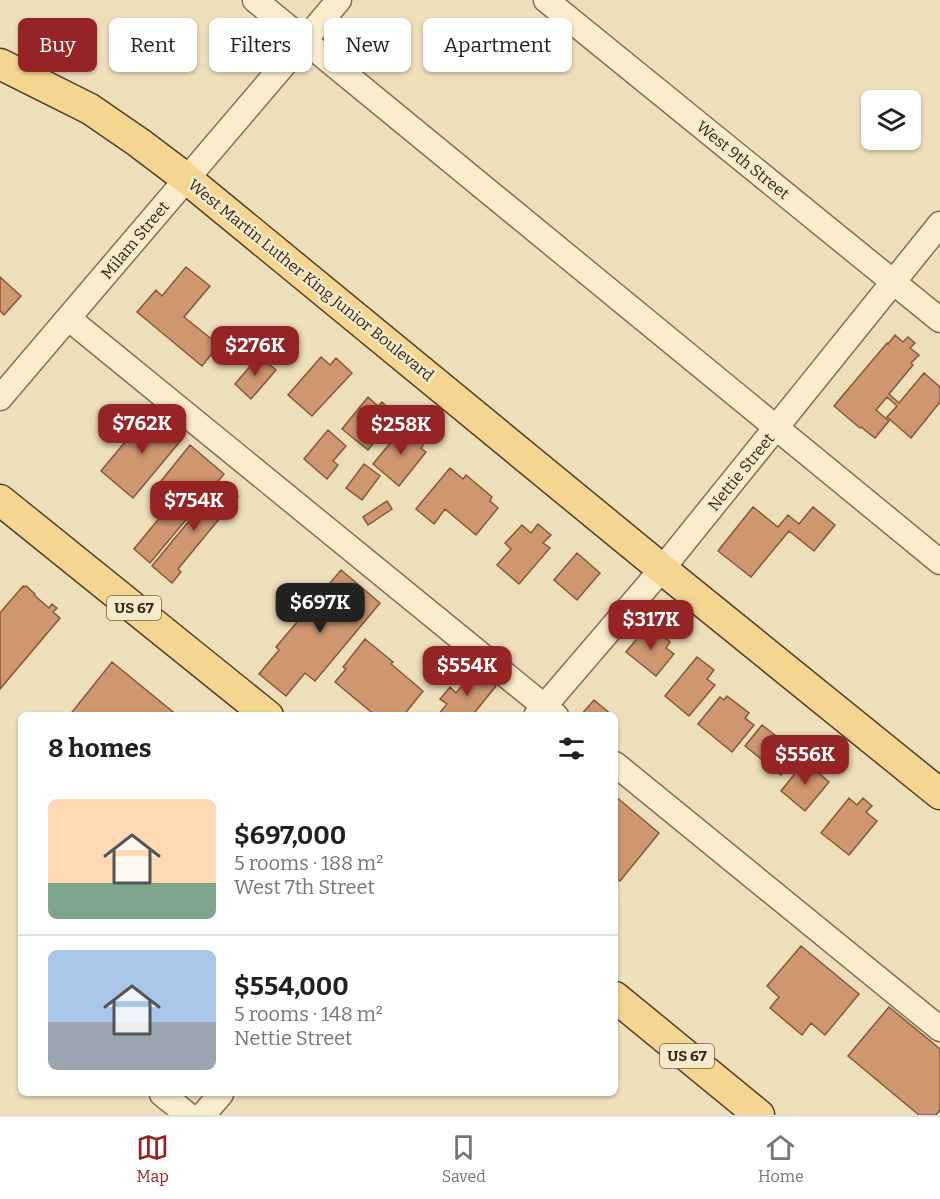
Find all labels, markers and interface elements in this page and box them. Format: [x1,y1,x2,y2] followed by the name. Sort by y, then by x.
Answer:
[18,18,97,72] chip: Buy
[109,18,197,72] chip: Rent
[209,18,312,72] chip: Filters
[324,18,411,72] chip: New
[423,18,572,72] chip: Apartment
[861,90,921,150] map controls
[861,90,921,150] button: layers
[693,117,793,203] street label: West 9th Street
[184,175,438,385] street label: West Martin Luther King Junior Boulevard
[97,197,173,283] street label: Milam Street
[213,326,297,377] pin: $276K
[225,333,285,357] text: $276K
[100,404,184,455] pin: $762K
[359,405,443,456] pin: $258K
[112,411,172,435] text: $762K
[371,412,431,436] text: $258K
[704,429,778,515] street label: Nettie Street
[152,481,236,532] pin: $754K
[164,488,224,512] text: $754K
[278,583,362,634] pin: $697K
[290,590,350,614] text: $697K
[107,596,161,620] road number: US 67
[609,600,693,651] pin: $317K
[622,607,680,631] text: $317K
[425,646,509,697] pin: $554K
[437,653,497,677] text: $554K
[555,732,588,765] icon: filters
[48,733,152,764] text: 8 homes
[763,735,847,786] pin: $556K
[775,742,835,766] text: $556K
[234,820,346,851] text: $697,000
[96,823,168,895] icon: home
[234,851,383,875] text: 5 rooms · 188 m²
[234,875,375,899] text: West 7th Street
[234,971,349,1002] text: $554,000
[96,974,168,1046] icon: home
[234,1002,383,1026] text: 5 rooms · 148 m²
[234,1026,352,1050] text: Nettie Street
[660,1044,714,1068] road number: US 67
[136,1131,169,1186] tab: Map
[442,1131,486,1186] tab: Saved
[758,1131,804,1186] tab: Home

